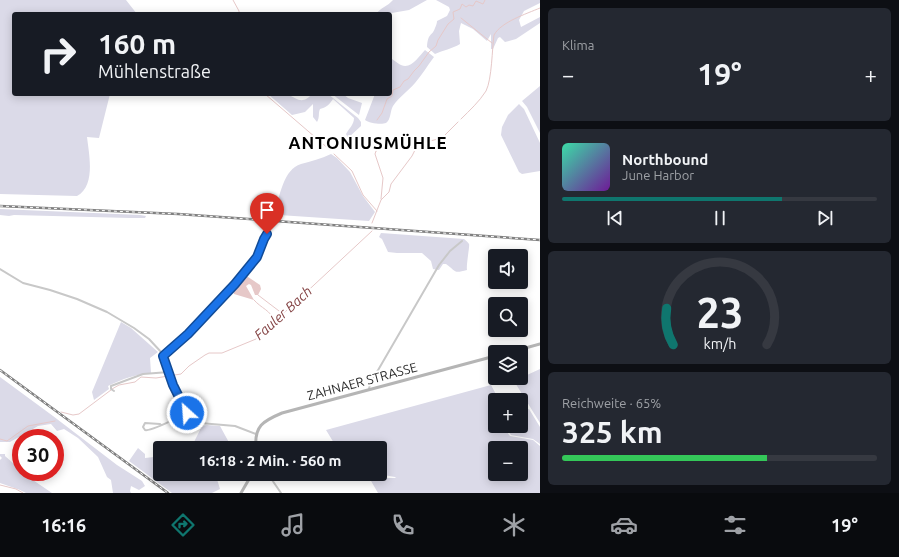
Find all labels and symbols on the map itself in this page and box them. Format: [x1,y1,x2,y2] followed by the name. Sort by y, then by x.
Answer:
[288,133,448,152] district label: ANTONIUSMÜHLE
[250,193,284,234] pin
[251,283,315,343] water label: Fauler Bach
[305,360,419,402] street label: ZAHNAER STRASSE
[166,392,208,434] position arrow
[12,429,64,481] speed limit sign: 30

